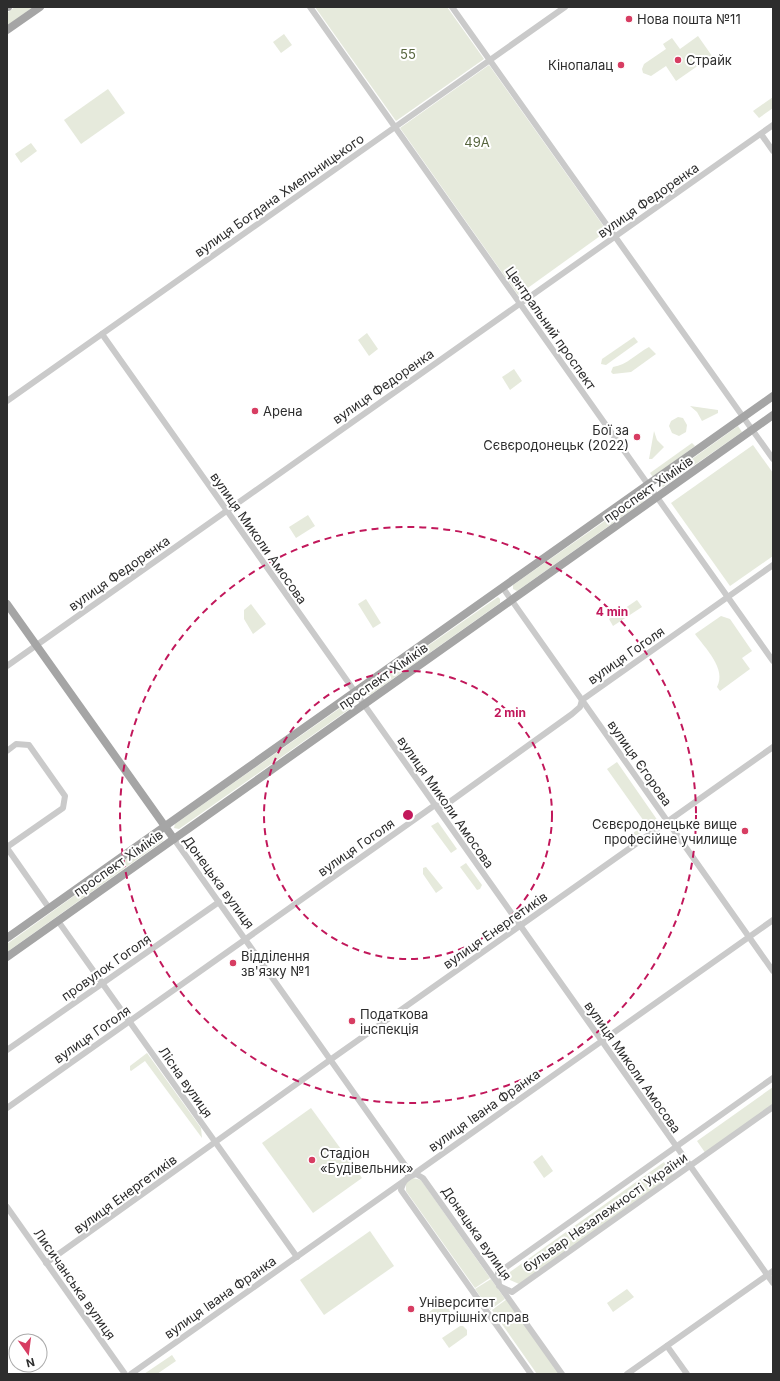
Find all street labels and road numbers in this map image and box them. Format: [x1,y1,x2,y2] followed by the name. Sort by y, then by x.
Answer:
[191,130,367,260] street label: вулиця Богдана Хмельницького
[594,159,702,241] street label: вулиця Федоренка
[502,263,600,393] street label: Центральний проспект
[329,345,437,427] street label: вулиця Федоренка
[600,452,696,526] street label: проспект Хіміків
[207,469,311,607] street label: вулиця Миколи Амосова
[65,532,173,614] street label: вулиця Федоренка
[585,623,667,687] street label: вулиця Гоголя
[335,639,431,713] street label: проспект Хіміків
[604,717,676,809] street label: вулиця Єгорова
[394,733,498,871] street label: вулиця Миколи Амосова
[315,815,397,879] street label: вулиця Гоголя
[70,826,166,900] street label: проспект Хіміків
[180,832,258,932] street label: Донецька вулиця
[440,888,550,972] street label: вулиця Енергетиків
[58,930,154,1004] street label: провулок Гоголя
[581,998,685,1136] street label: вулиця Миколи Амосова
[51,1002,133,1066] street label: вулиця Гоголя
[156,1043,216,1121] street label: Лісна вулиця
[425,1065,543,1155] street label: вулиця Івана Франка
[520,1149,690,1275] street label: бульвар Незалежності України
[70,1151,180,1237] street label: вулиця Енергетиків
[439,1183,515,1283] street label: Донецька вулиця
[31,1225,119,1343] street label: Лисичанська вулиця
[161,1252,279,1342] street label: вулиця Івана Франка

